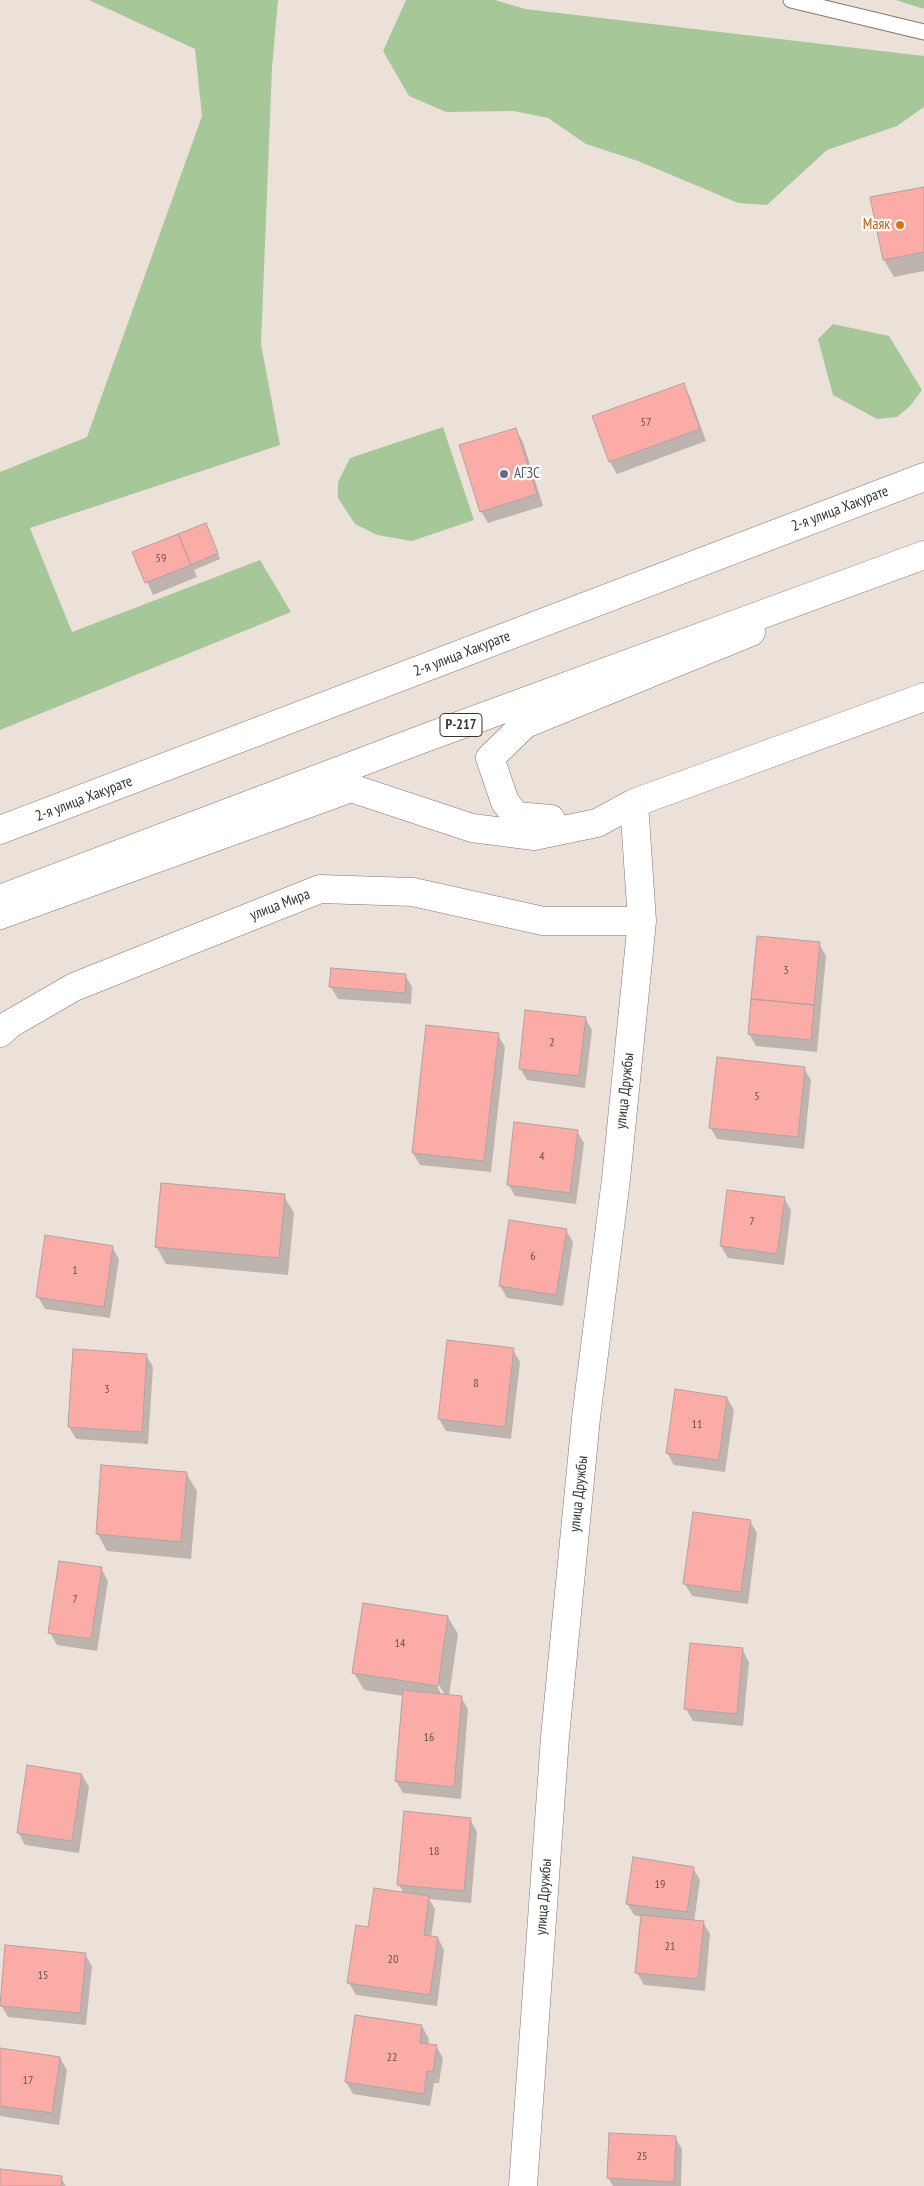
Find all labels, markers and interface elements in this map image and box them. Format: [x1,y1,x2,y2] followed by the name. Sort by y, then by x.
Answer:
[863,216,890,234] place label: Маяк
[894,219,906,231] marker: Маяк
[641,416,651,430] house number: 57
[514,465,540,483] place label: АГЗС
[498,468,510,480] marker: АГЗС
[789,482,891,536] street label: 2-я улица Хакурате
[156,552,166,566] house number: 59
[411,627,513,681] street label: 2-я улица Хакурате
[440,714,482,736] road number: Р-217
[33,772,135,826] street label: 2-я улица Хакурате
[248,885,312,925] street label: улица Мира
[783,964,789,978] house number: 3
[549,1036,555,1050] house number: 2
[612,1052,638,1130] street label: улица Дружбы
[754,1090,760,1104] house number: 5
[539,1150,545,1164] house number: 4
[749,1215,755,1229] house number: 7
[530,1250,536,1264] house number: 6
[72,1264,78,1278] house number: 1
[473,1377,479,1391] house number: 8
[104,1383,110,1397] house number: 3
[692,1418,702,1432] house number: 11
[566,1455,592,1533] street label: улица Дружбы
[72,1593,78,1607] house number: 7
[395,1637,405,1651] house number: 14
[424,1731,434,1745] house number: 16
[429,1845,439,1859] house number: 18
[532,1858,556,1936] street label: улица Дружбы
[655,1878,665,1892] house number: 19
[665,1940,675,1954] house number: 21
[388,1953,398,1967] house number: 20
[38,1969,48,1983] house number: 15
[387,2051,397,2065] house number: 22
[23,2074,33,2088] house number: 17
[637,2150,647,2164] house number: 25

